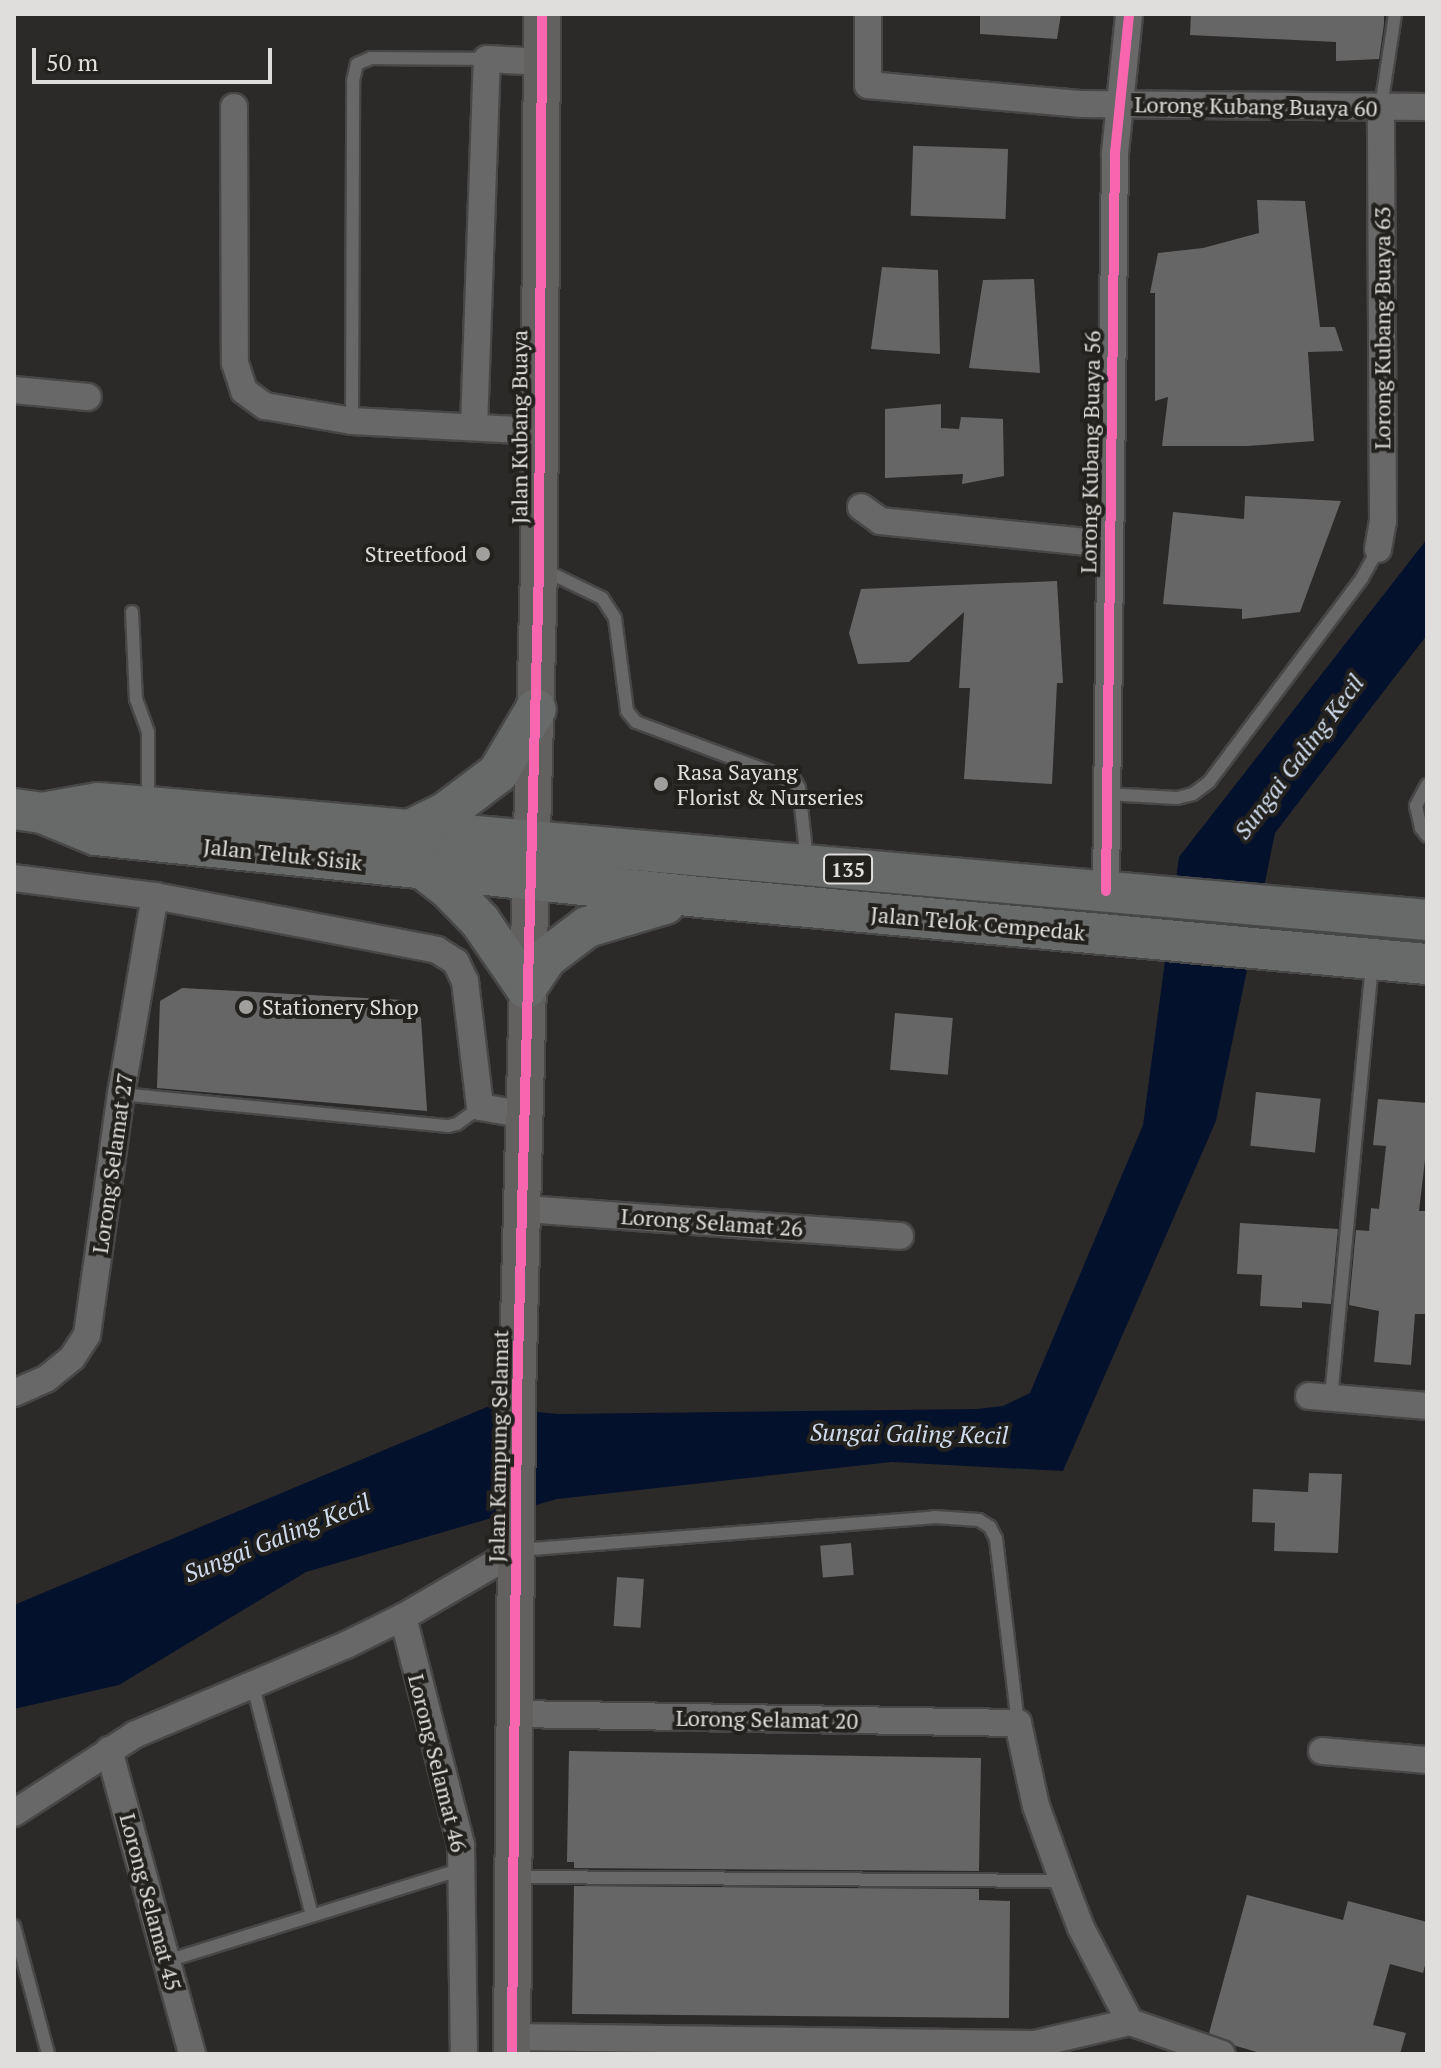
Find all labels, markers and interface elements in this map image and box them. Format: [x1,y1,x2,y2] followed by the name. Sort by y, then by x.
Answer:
[36,32,276,82] scale bar
[46,46,98,78] text: 50 m
[1134,91,1378,121] street label: Lorong Kubang Buaya 60
[1369,206,1395,450] street label: Lorong Kubang Buaya 63
[506,330,532,524] street label: Jalan Kubang Buaya
[1075,330,1105,574] street label: Lorong Kubang Buaya 56
[365,541,467,567] place label: Streetfood
[474,545,492,563] marker: Streetfood
[1228,669,1370,845] water label: Sungai Galing Kecil
[677,758,864,810] place label: Rasa Sayang Florist & Nurseries
[652,775,670,793] marker: Rasa Sayang Florist & Nurseries
[202,833,364,875] street label: Jalan Teluk Sisik
[822,853,874,885] road number: 135
[870,900,1086,946] street label: Jalan Telok Cempedak
[262,994,419,1020] place label: Stationery Shop
[237,998,255,1016] marker: Stationery Shop
[86,1071,138,1255] street label: Lorong Selamat 27
[620,1202,804,1242] street label: Lorong Selamat 26
[483,1329,513,1563] street label: Jalan Kampung Selamat
[810,1418,1008,1450] water label: Sungai Galing Kecil
[180,1487,374,1589] water label: Sungai Galing Kecil
[403,1671,473,1855] street label: Lorong Selamat 46
[676,1704,858,1734] street label: Lorong Selamat 20
[115,1810,187,1994] street label: Lorong Selamat 45

